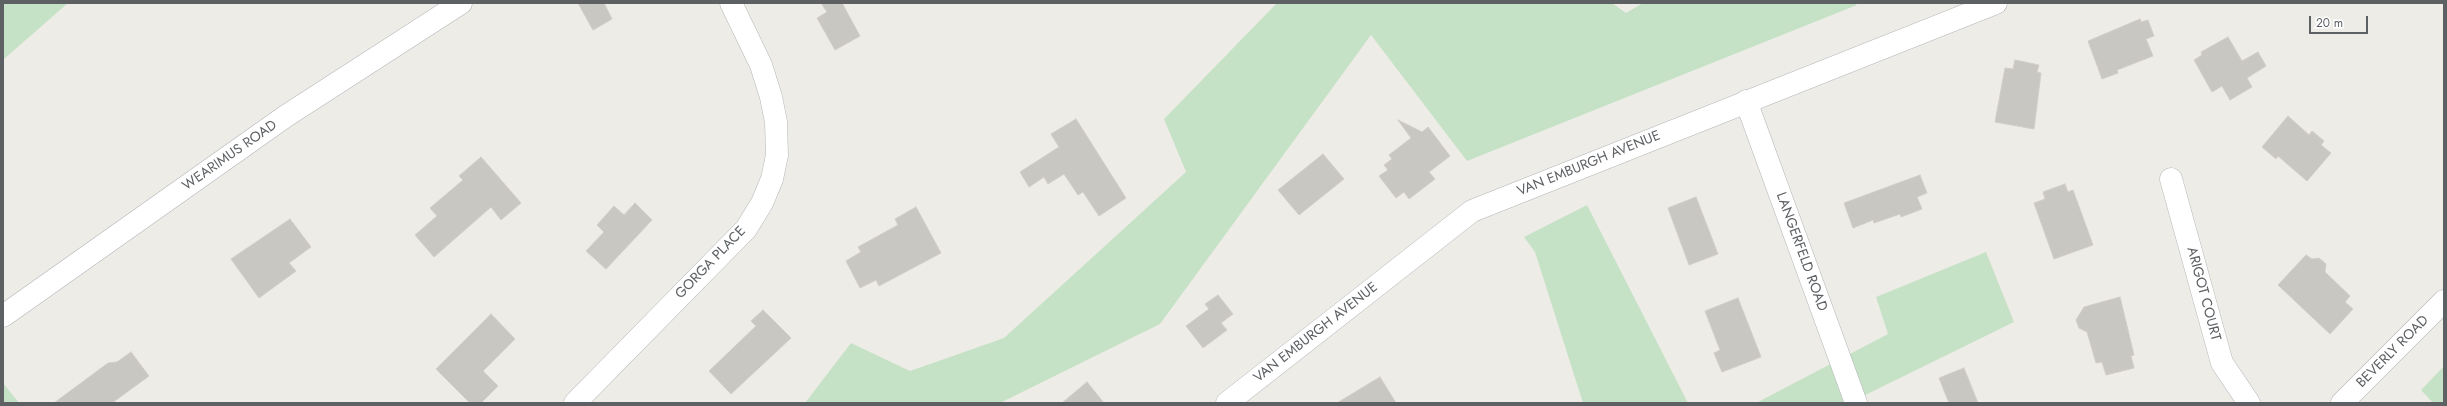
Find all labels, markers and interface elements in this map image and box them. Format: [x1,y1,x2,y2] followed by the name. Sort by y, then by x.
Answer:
[2311,8,2370,34] scale bar
[2316,14,2343,32] text: 20 m
[180,117,280,195] street label: WEARIMUS ROAD
[1515,128,1663,200] street label: VAN EMBURGH AVENUE
[1772,190,1830,314] street label: LANGERFELD ROAD
[672,223,750,303] street label: GORGA PLACE
[2182,245,2224,343] street label: ARIGOT COURT
[1251,279,1381,387] street label: VAN EMBURGH AVENUE
[2354,313,2432,391] street label: BEVERLY ROAD

